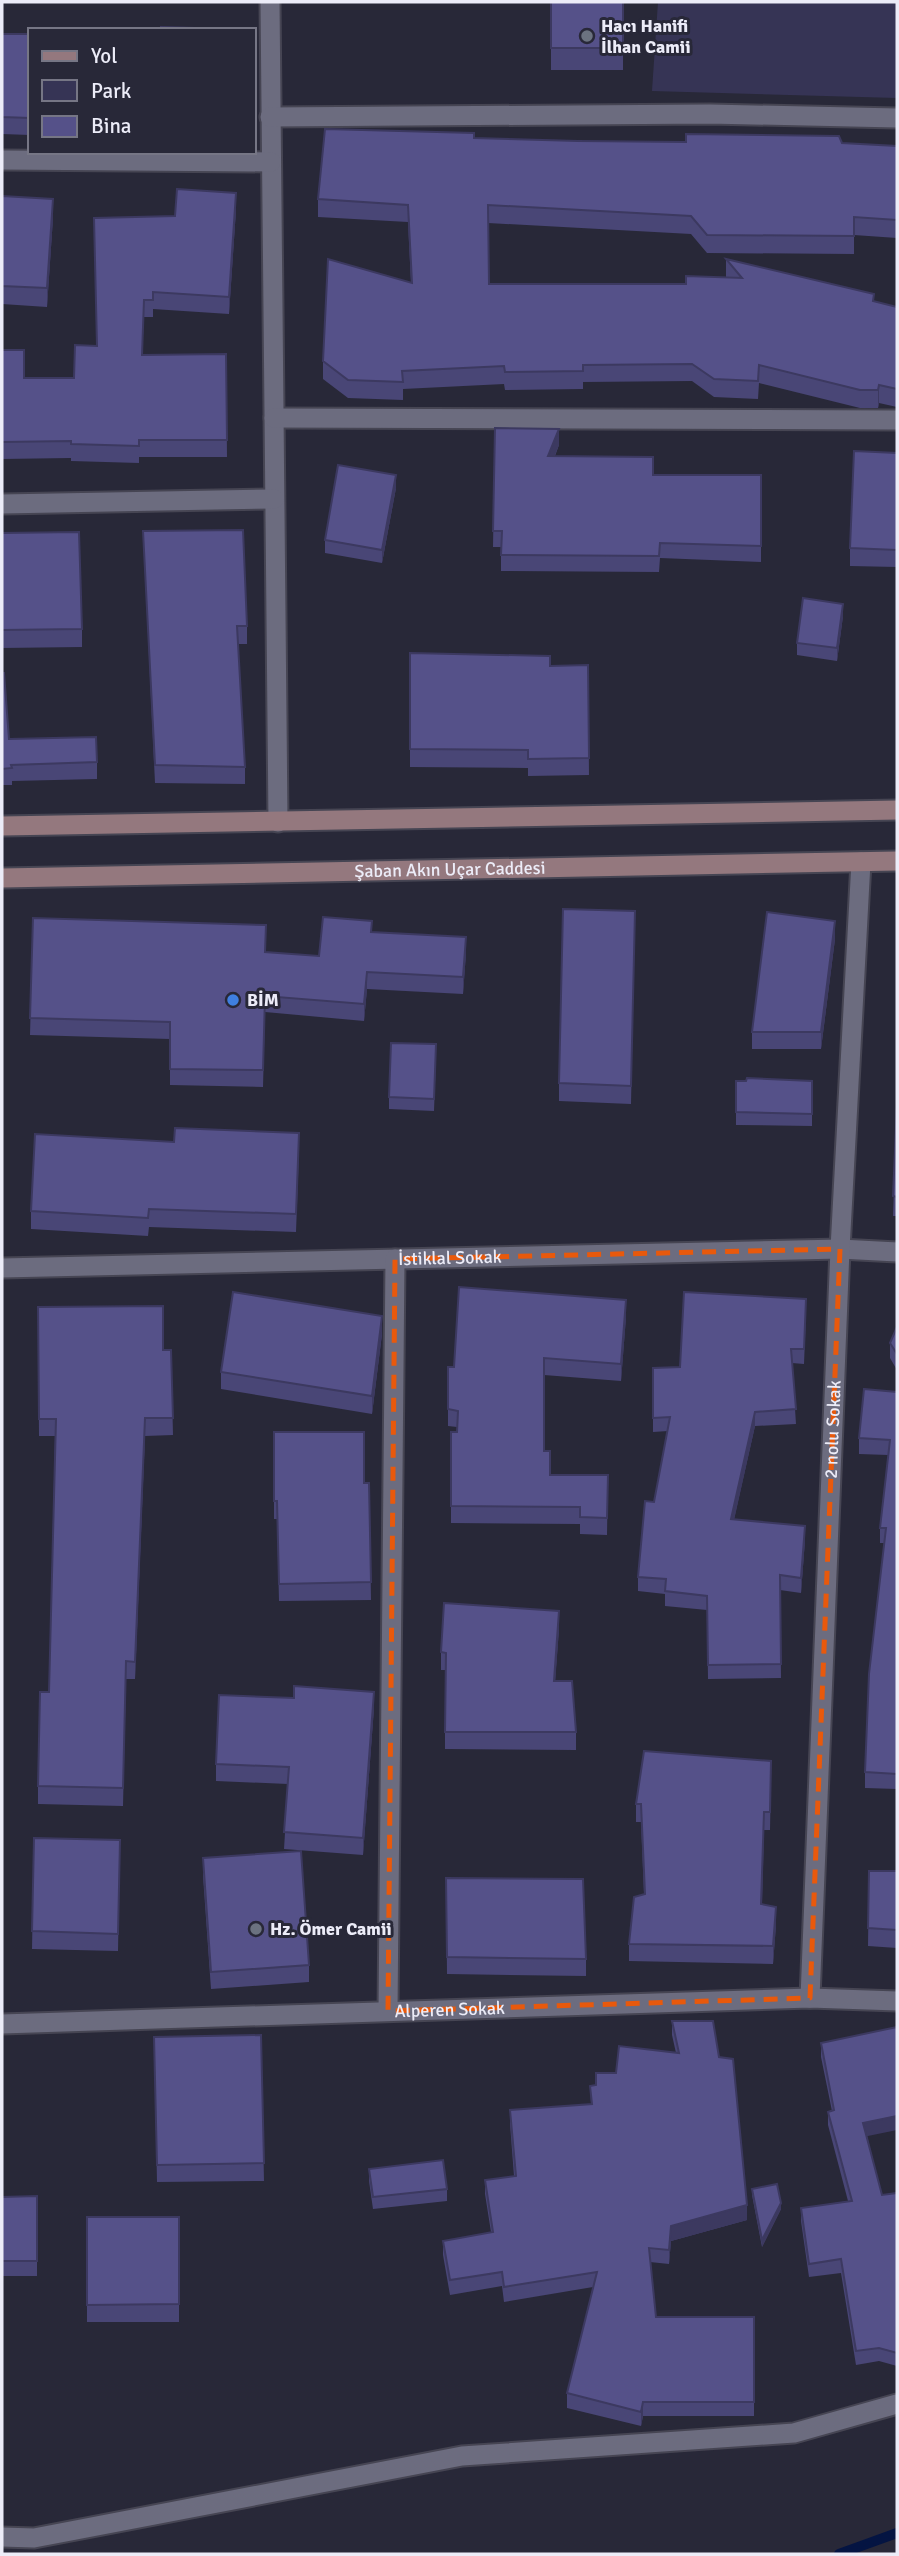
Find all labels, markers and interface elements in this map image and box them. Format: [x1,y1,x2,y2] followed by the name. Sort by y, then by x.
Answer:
[601,15,691,58] place label: Hacı Hanifi İlhan Camii
[28,28,256,154] legend
[579,28,595,44] marker: Hacı Hanifi İlhan Camii
[91,43,117,69] text: Yol
[91,78,132,104] text: Park
[91,113,132,139] text: Bina
[354,857,546,882] street label: Şaban Akın Uçar Caddesi
[247,989,279,1011] place label: BİM
[225,992,241,1008] marker: BİM
[398,1246,502,1270] street label: İstiklal Sokak
[820,1380,846,1479] street label: 2 nolu Sokak
[270,1918,392,1940] place label: Hz. Ömer Camii
[248,1921,264,1937] marker: Hz. Ömer Camii
[394,1997,505,2022] street label: Alperen Sokak

